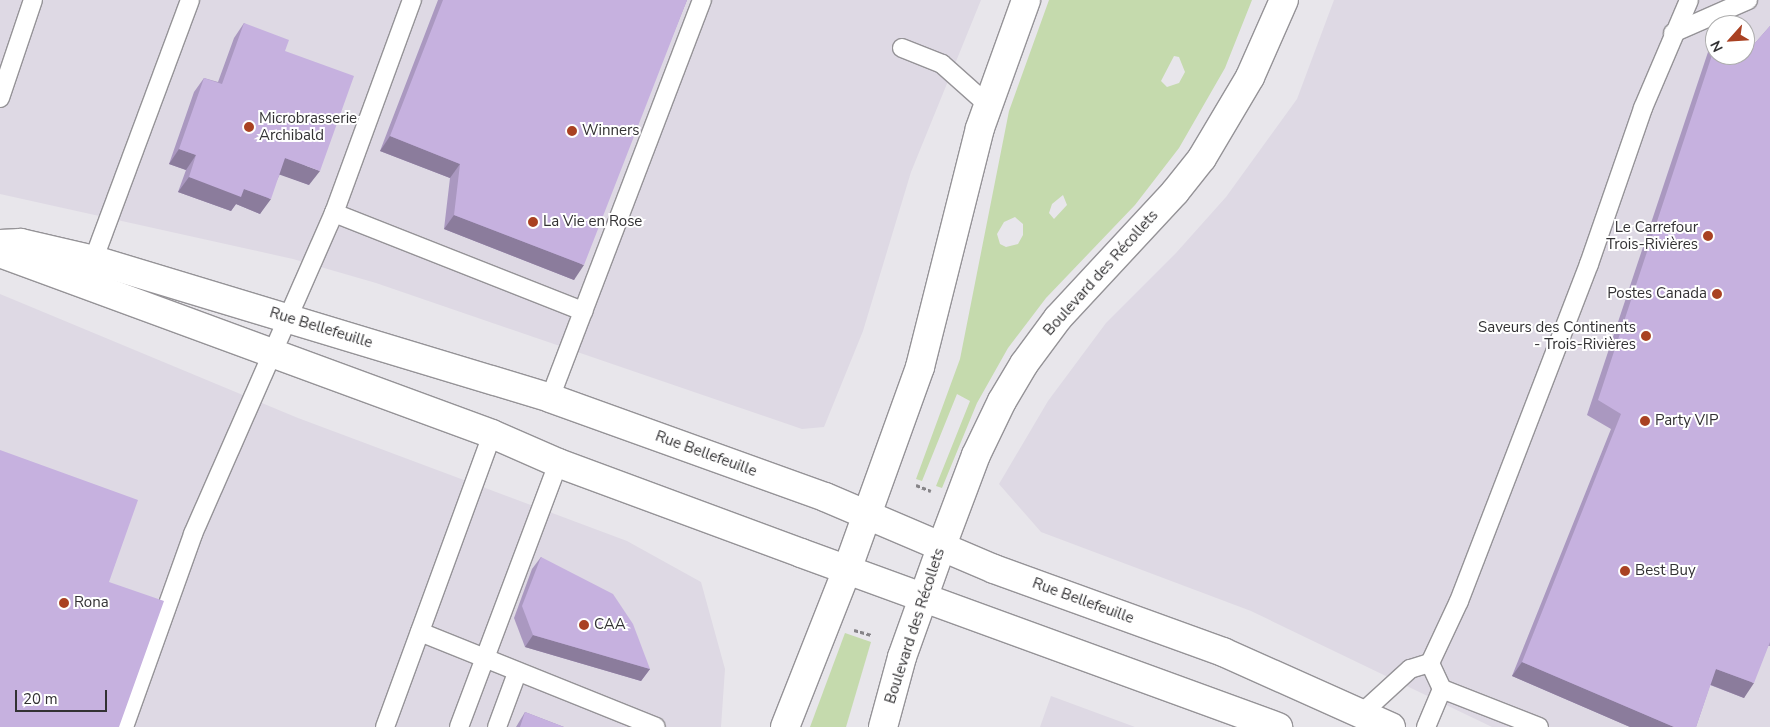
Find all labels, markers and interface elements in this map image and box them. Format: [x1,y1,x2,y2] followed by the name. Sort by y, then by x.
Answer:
[1705,15,1755,65] north arrow
[1706,37,1728,55] text: N
[259,109,357,144] place label: Microbrasserie Archibald
[243,121,255,133] marker: Microbrasserie Archibald
[582,122,640,140] place label: Winners
[566,125,578,137] marker: Winners
[1040,207,1162,339] street label: Boulevard des Récollets
[543,213,642,231] place label: La Vie en Rose
[527,216,539,228] marker: La Vie en Rose
[1606,218,1698,253] place label: Le Carrefour Trois-Rivières
[1702,230,1714,242] marker: Le Carrefour Trois-Rivières
[1607,285,1707,303] place label: Postes Canada
[1711,288,1723,300] marker: Postes Canada
[267,304,375,352] street label: Rue Bellefeuille
[1478,318,1636,353] place label: Saveurs des Continents - Trois-Rivières
[1640,330,1652,342] marker: Saveurs des Continents - Trois-Rivières
[1655,412,1718,430] place label: Party VIP
[1639,415,1651,427] marker: Party VIP
[653,427,759,481] street label: Rue Bellefeuille
[881,546,949,706] street label: Boulevard des Récollets
[1635,562,1696,580] place label: Best Buy
[1619,565,1631,577] marker: Best Buy
[1030,574,1136,628] street label: Rue Bellefeuille
[74,594,109,612] place label: Rona
[58,597,70,609] marker: Rona
[594,616,626,634] place label: CAA
[578,619,590,631] marker: CAA
[18,680,110,712] scale bar
[23,689,58,709] text: 20 m

